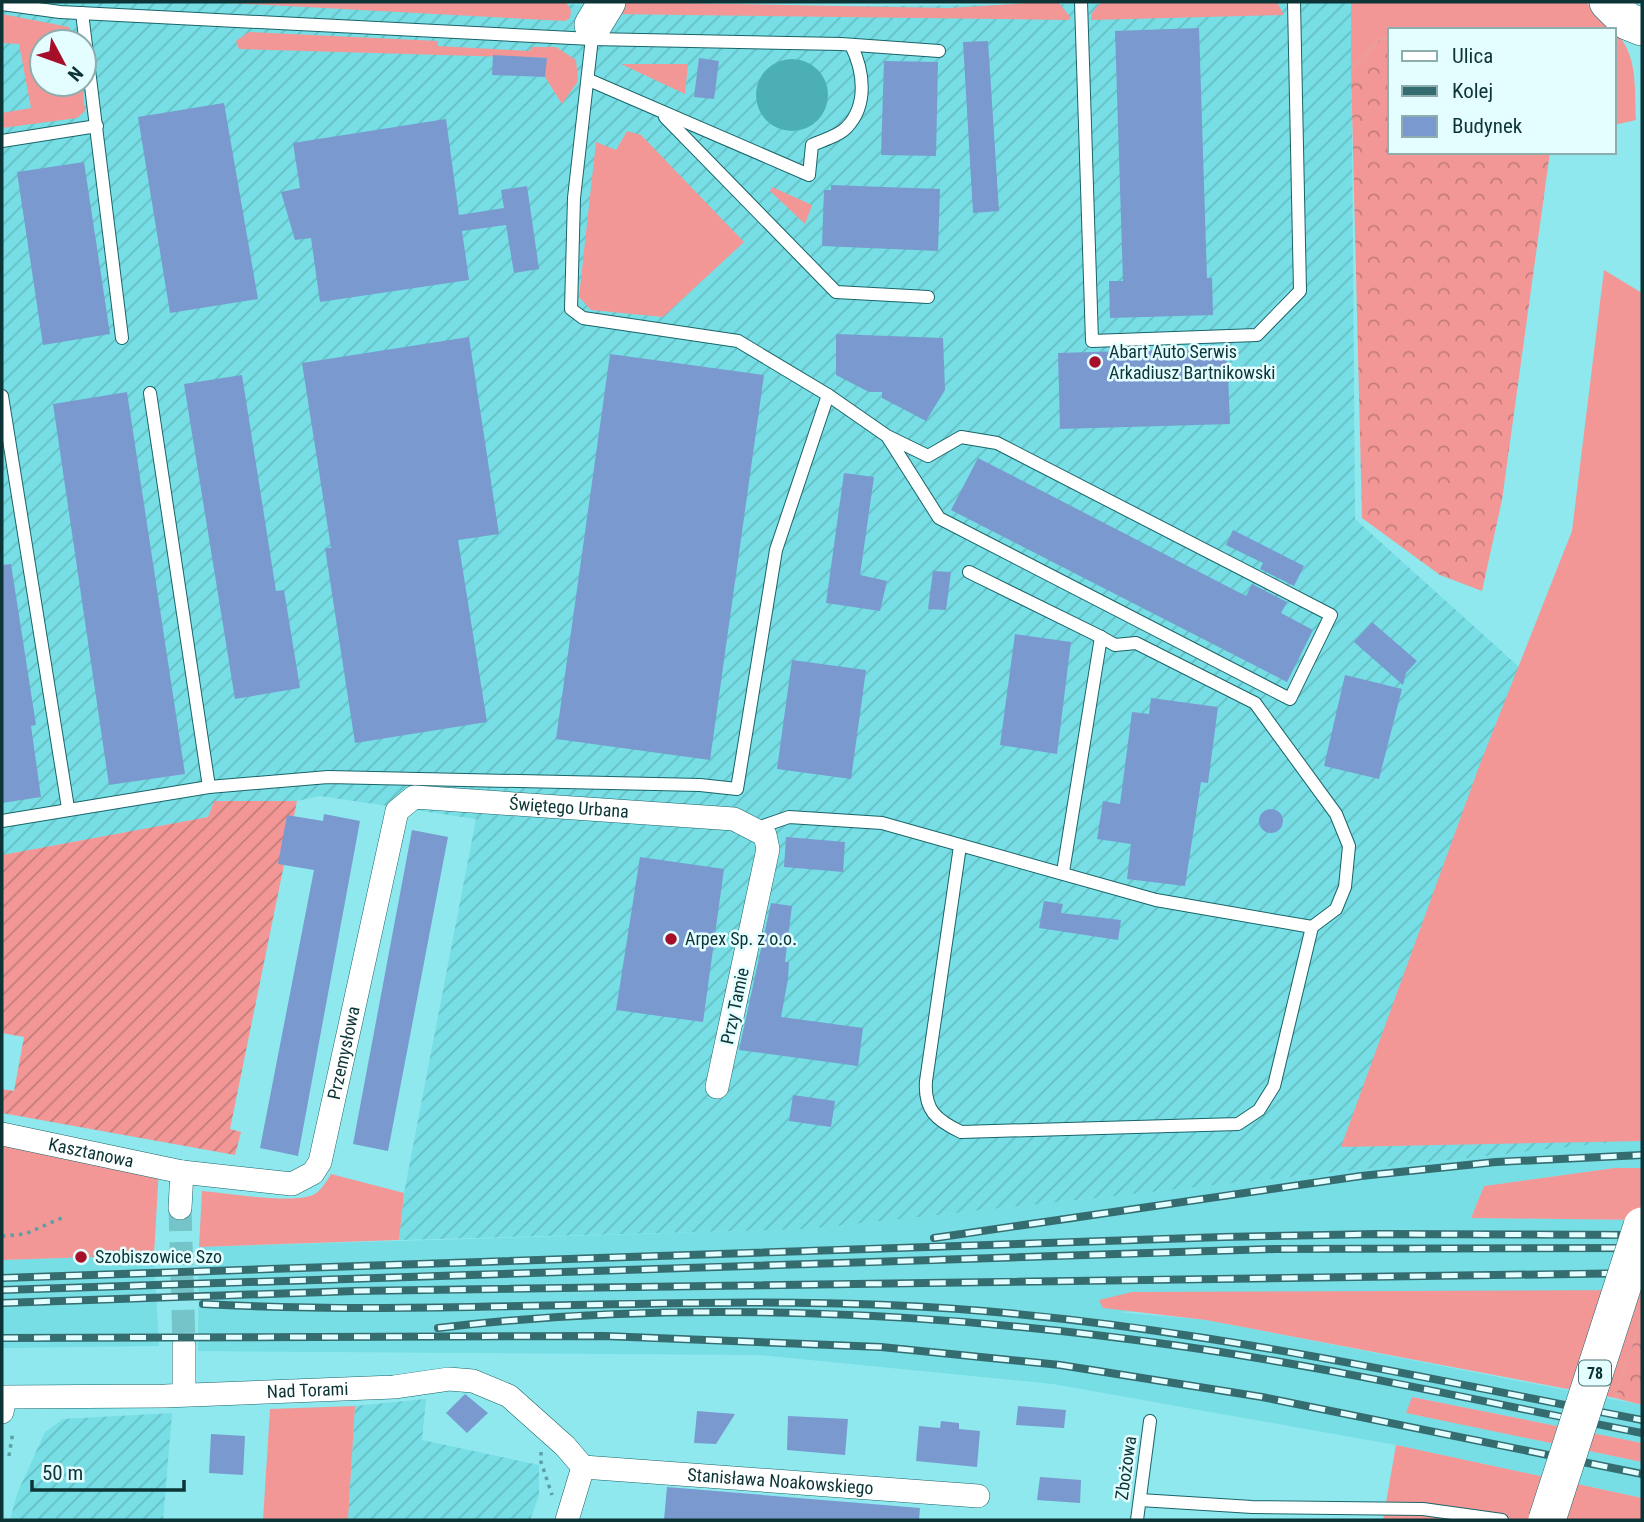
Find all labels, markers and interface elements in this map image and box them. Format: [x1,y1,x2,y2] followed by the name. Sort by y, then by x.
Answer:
[28,28,98,98] north arrow
[1388,28,1616,154] legend
[1452,44,1493,68] text: Ulica
[63,62,88,86] text: N
[1452,79,1493,103] text: Kolej
[1452,114,1523,138] text: Budynek
[1109,341,1275,383] place label: Abart Auto Serwis Arkadiusz Bartnikowski
[1087,354,1103,370] marker: Abart Auto Serwis Arkadiusz Bartnikowski
[508,793,629,822] street label: Świętego Urbana
[685,928,797,949] place label: Arpex Sp. z o.o.
[663,931,679,947] marker: Arpex Sp. z o.o.
[716,966,753,1046] street label: Przy Tamie
[323,1004,364,1101] street label: Przemysłowa
[47,1133,136,1172] street label: Kasztanowa
[95,1246,222,1267] place label: Szobiszowice Szo
[73,1249,89,1265] marker: Szobiszowice Szo
[1579,1360,1611,1386] road number: 78
[266,1378,349,1402] street label: Nad Torami
[1111,1435,1140,1501] street label: Zbożowa
[32,1448,184,1492] scale bar
[42,1461,83,1485] text: 50 m
[687,1464,874,1498] street label: Stanisława Noakowskiego

